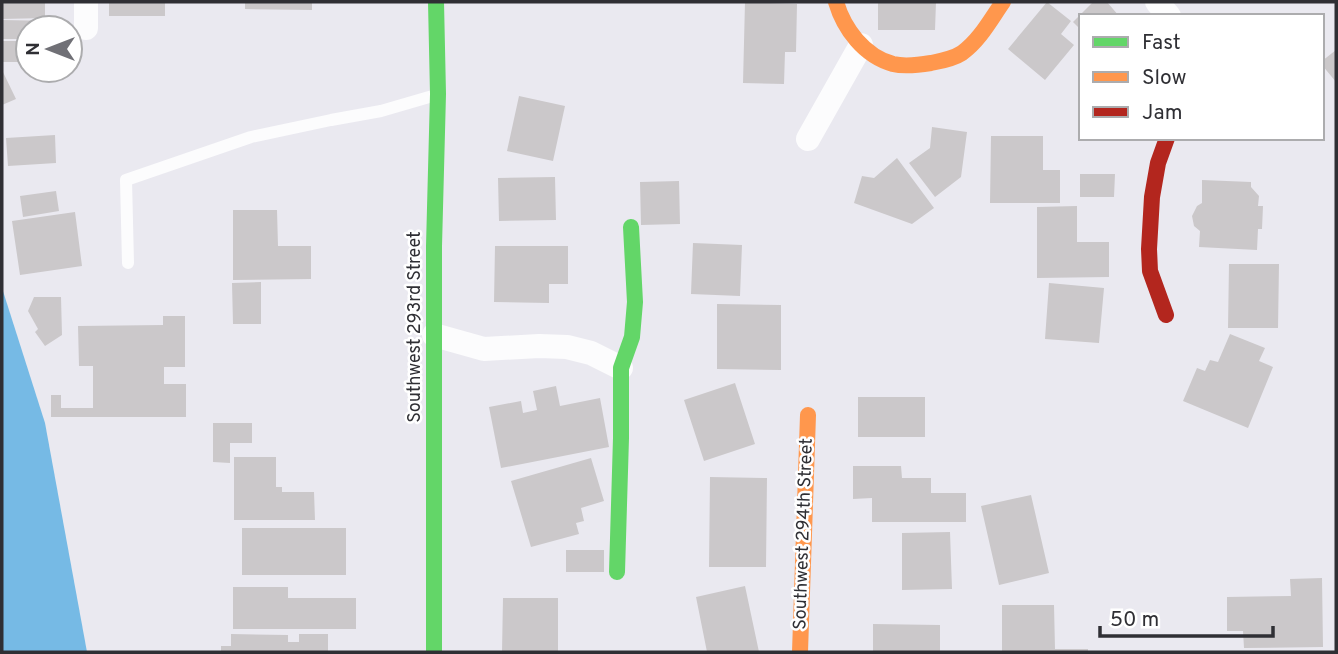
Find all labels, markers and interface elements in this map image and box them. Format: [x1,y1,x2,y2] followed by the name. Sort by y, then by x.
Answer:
[14,14,84,84] north arrow
[1079,14,1324,140] legend
[1142,30,1181,57] text: Fast
[22,42,46,56] text: N
[1142,65,1187,92] text: Slow
[1142,100,1183,127] text: Jam
[404,231,427,423] street label: Southwest 293rd Street
[789,438,819,630] street label: Southwest 294th Street
[1100,594,1273,638] scale bar
[1110,607,1159,634] text: 50 m

